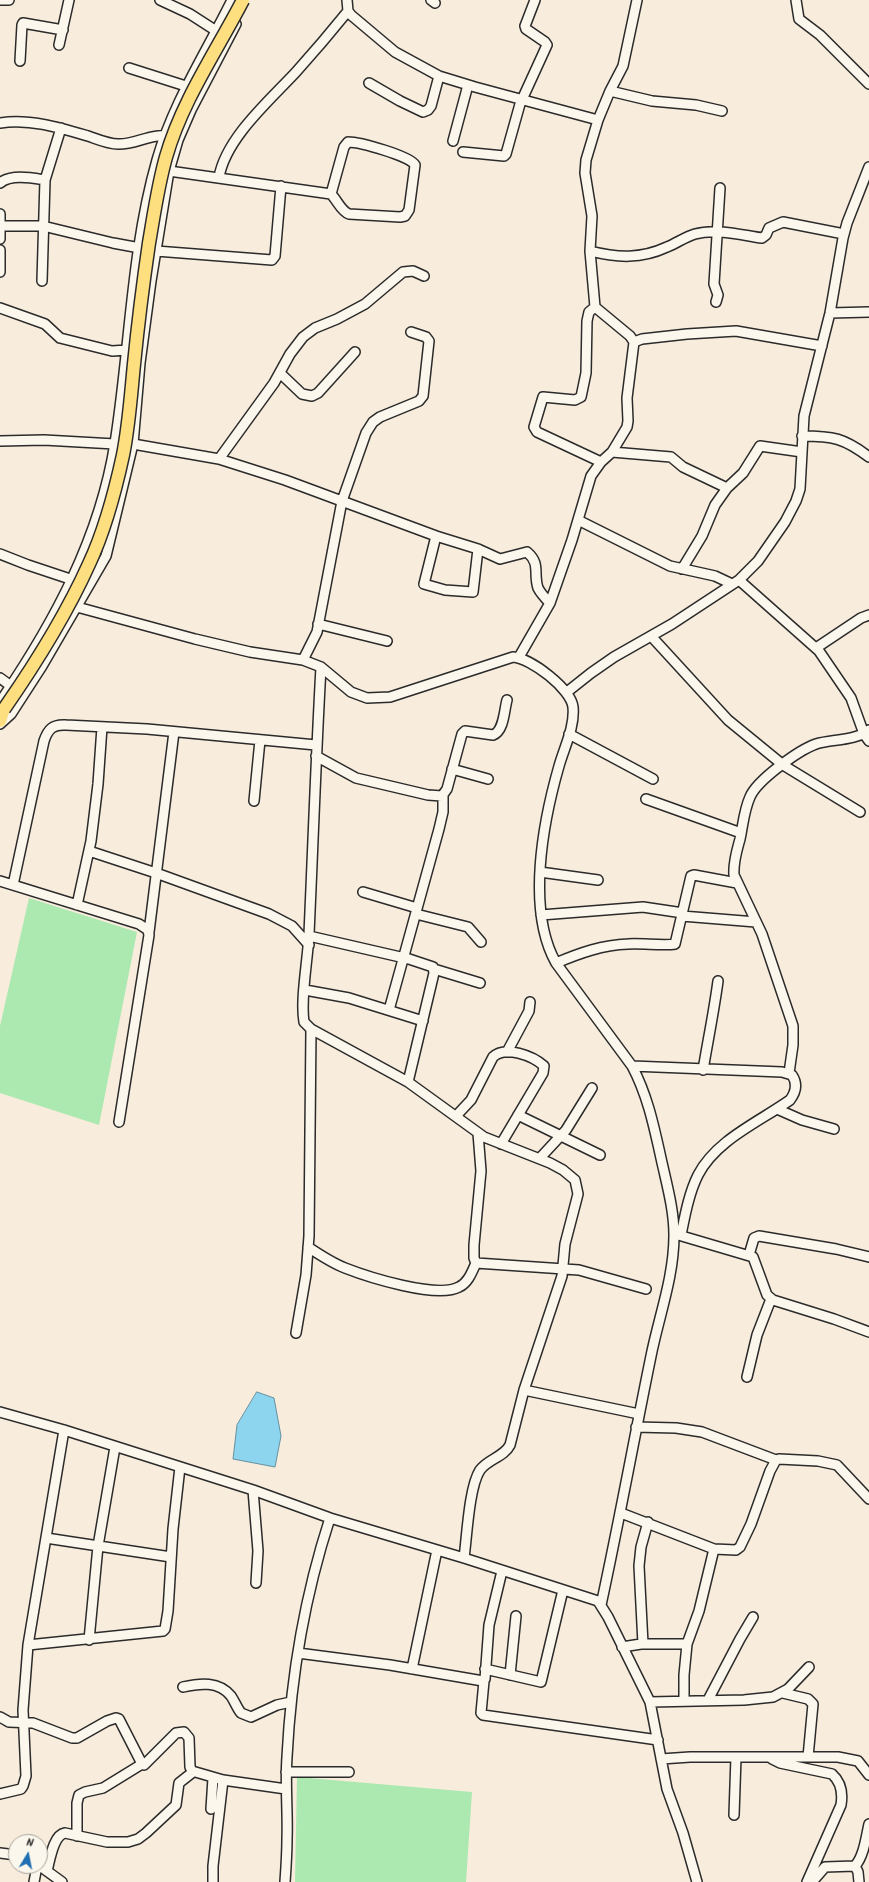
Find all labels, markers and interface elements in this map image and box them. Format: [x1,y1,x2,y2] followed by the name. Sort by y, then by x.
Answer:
[8,1834,48,1874] north arrow
[25,1834,35,1853] text: N

